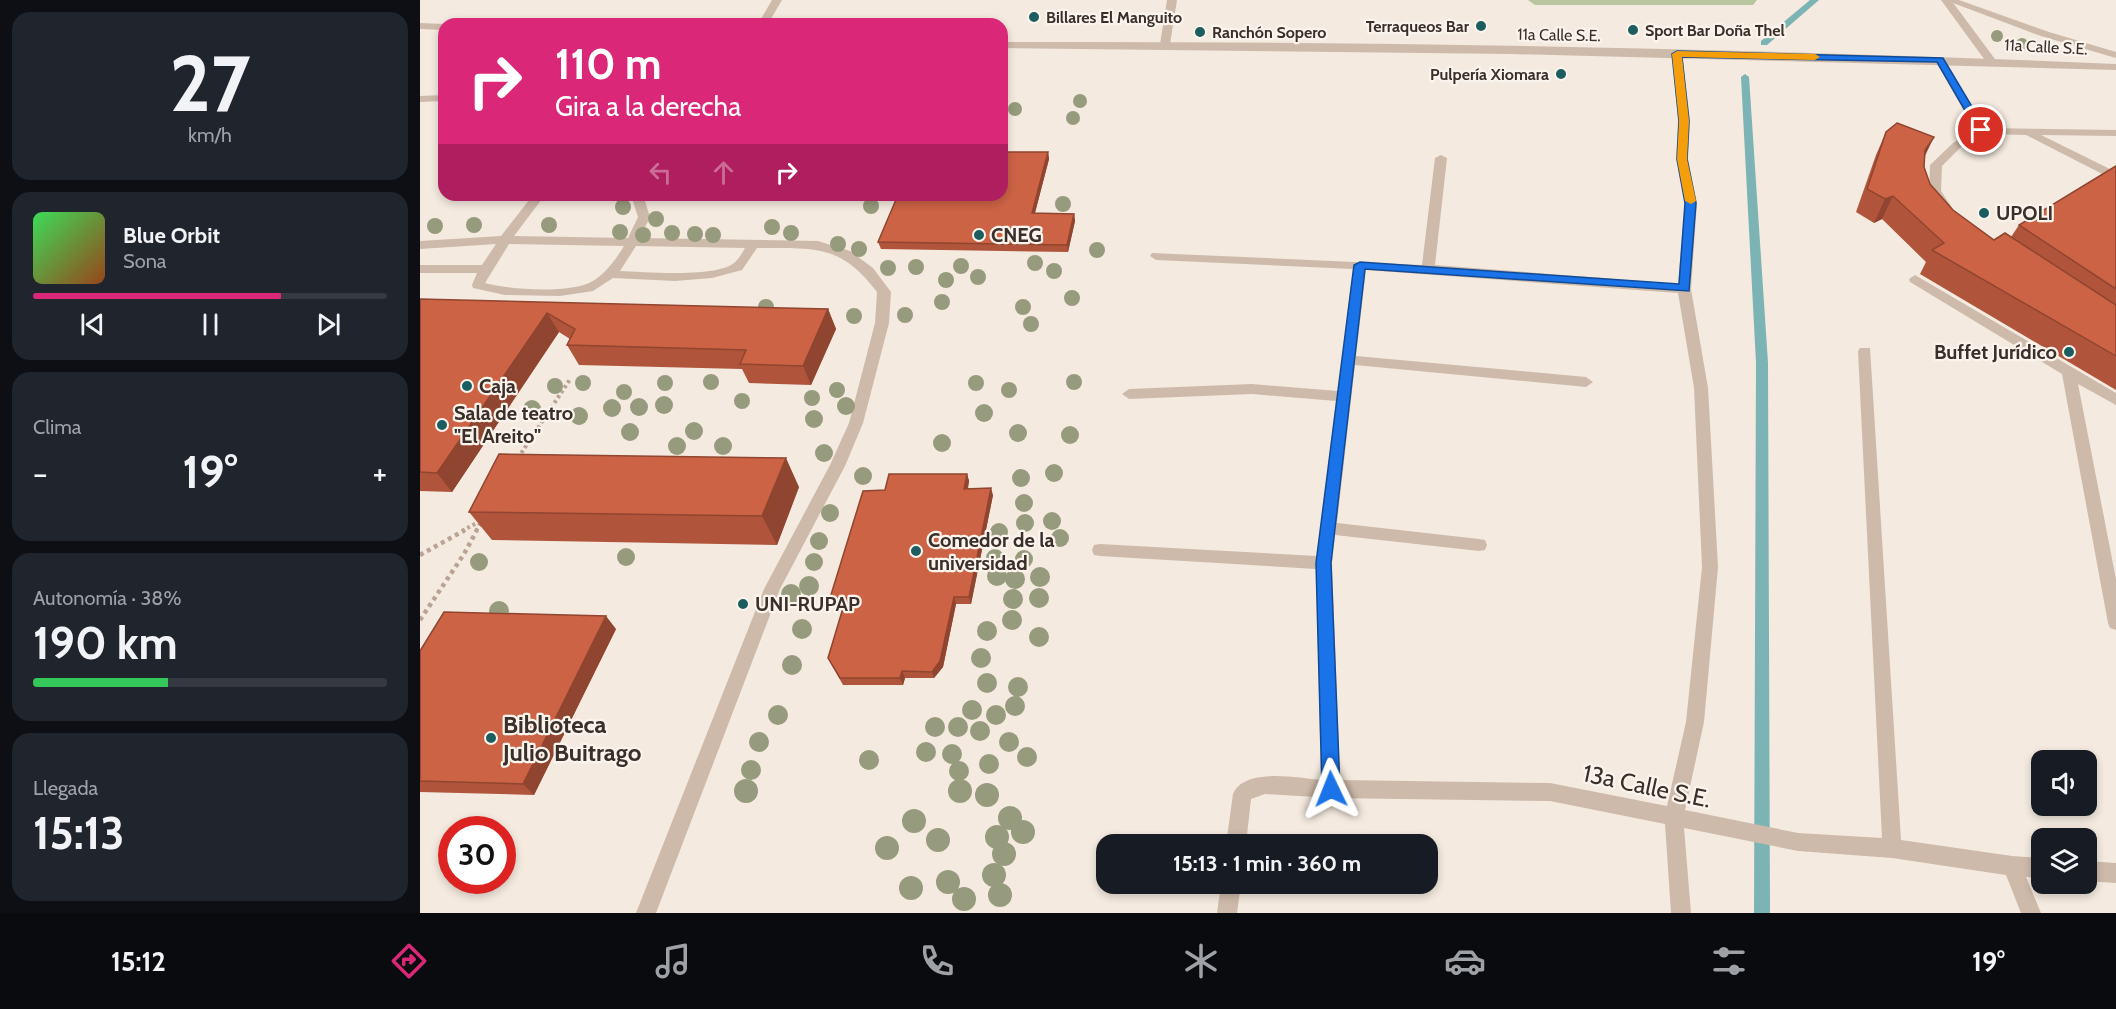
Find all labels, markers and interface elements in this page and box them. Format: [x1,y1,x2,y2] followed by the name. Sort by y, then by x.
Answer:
[1046,8,1182,27] place label: Billares El Manguito
[1027,10,1041,24] marker: Billares El Manguito
[1366,17,1470,36] place label: Terraqueos Bar
[1474,19,1488,33] marker: Terraqueos Bar
[1645,21,1785,40] place label: Sport Bar Doña Thel
[1212,23,1326,42] place label: Ranchón Sopero
[1626,23,1640,37] marker: Sport Bar Doña Thel
[1193,25,1207,39] marker: Ranchón Sopero
[1517,25,1601,45] street label: 11a Calle S.E.
[2004,35,2088,59] street label: 11a Calle S.E.
[169,36,251,131] text: 27
[555,38,662,90] text: 110 m
[456,42,534,120] icon: right
[1430,65,1549,84] place label: Pulpería Xiomara
[1554,67,1568,81] marker: Pulpería Xiomara
[555,90,741,123] text: Gira a la derecha
[1955,104,2006,155] pin
[1964,113,1997,146] icon: arrive
[188,123,232,147] text: km/h
[644,156,677,189] icon: left
[707,156,740,189] icon: ahead
[770,156,803,189] icon: right
[1996,201,2053,225] place label: UPOLI
[1977,206,1991,220] marker: UPOLI
[123,222,220,249] text: Blue Orbit
[991,223,1042,247] place label: CNEG
[972,228,986,242] marker: CNEG
[123,249,166,273] text: Sona
[76,308,109,341] icon: previous
[194,308,227,341] icon: pause
[312,308,345,341] icon: next
[1934,340,2057,364] place label: Buffet Jurídico
[2062,345,2076,359] marker: Buffet Jurídico
[479,374,516,398] place label: Caja
[460,379,474,393] marker: Caja
[454,401,573,448] place label: Sala de teatro "El Areito"
[33,415,81,439] text: Clima
[435,418,449,432] marker: Sala de teatro "El Areito"
[183,445,237,499] text: 19°
[33,453,48,493] text: −
[372,453,387,493] text: +
[928,528,1054,575] place label: Comedor de la universidad
[909,544,923,558] marker: Comedor de la universidad
[33,586,181,610] text: Autonomía · 38%
[755,592,860,616] place label: UNI-RUPAP
[736,597,750,611] marker: UNI-RUPAP
[33,616,178,670] text: 190 km
[502,710,642,767] place label: Biblioteca Julio Buitrago
[484,731,498,745] marker: Biblioteca Julio Buitrago
[2031,750,2097,894] map controls
[2031,750,2097,816] button: sound
[1299,757,1363,821] position arrow
[1580,758,1714,814] street label: 13a Calle S.E.
[33,776,98,800] text: Llegada
[33,806,125,860] text: 15:13
[438,816,516,894] speed limit sign: 30
[2031,828,2097,894] button: layers
[1173,850,1361,877] text: 15:13 · 1 min · 360 m
[388,940,430,982] icon: directions
[652,940,694,982] icon: music
[916,940,958,982] icon: phone
[1180,940,1222,982] icon: climate
[1444,940,1486,982] icon: car
[1708,940,1750,982] icon: filters
[111,945,166,978] text: 15:12
[1972,945,2005,978] text: 19°

